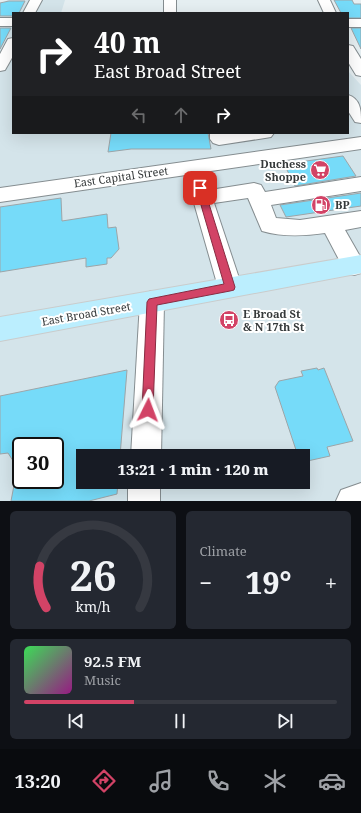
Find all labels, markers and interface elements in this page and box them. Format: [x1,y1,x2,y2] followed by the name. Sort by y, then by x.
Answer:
[94,23,161,61] text: 40 m
[28,28,80,80] icon: right
[94,59,241,83] text: East Broad Street
[128,104,150,126] icon: left
[170,104,192,126] icon: ahead
[212,104,234,126] icon: right
[260,156,306,184] place label: Duchess Shoppe
[309,159,331,181] supermarket icon: Duchess Shoppe
[73,162,169,191] street label: East Capital Street
[183,171,217,205] pin
[189,177,211,199] icon: arrive
[310,194,332,216] fuel station icon: BP
[335,197,349,212] place label: BP
[40,298,132,329] street label: East Broad Street
[243,306,305,334] place label: E Broad St & N 17th St
[218,309,240,331] bus stop icon: E Broad St & N 17th St
[127,389,169,431] position arrow
[12,437,64,489] speed limit sign: 30
[117,459,269,479] text: 13:21 · 1 min · 120 m
[200,542,247,560] text: Climate
[69,547,116,603] text: 26
[245,562,291,603] text: 19°
[200,567,212,597] text: −
[325,567,337,597] text: +
[75,597,110,616] text: km/h
[84,651,141,671] text: 92.5 FM
[84,671,121,689] text: Music
[65,710,87,732] icon: previous
[169,710,191,732] icon: pause
[274,710,296,732] icon: next
[90,767,118,795] icon: directions
[147,767,175,795] icon: music
[204,767,232,795] icon: phone
[261,767,289,795] icon: climate
[318,767,346,795] icon: car
[15,769,61,793] text: 13:20

